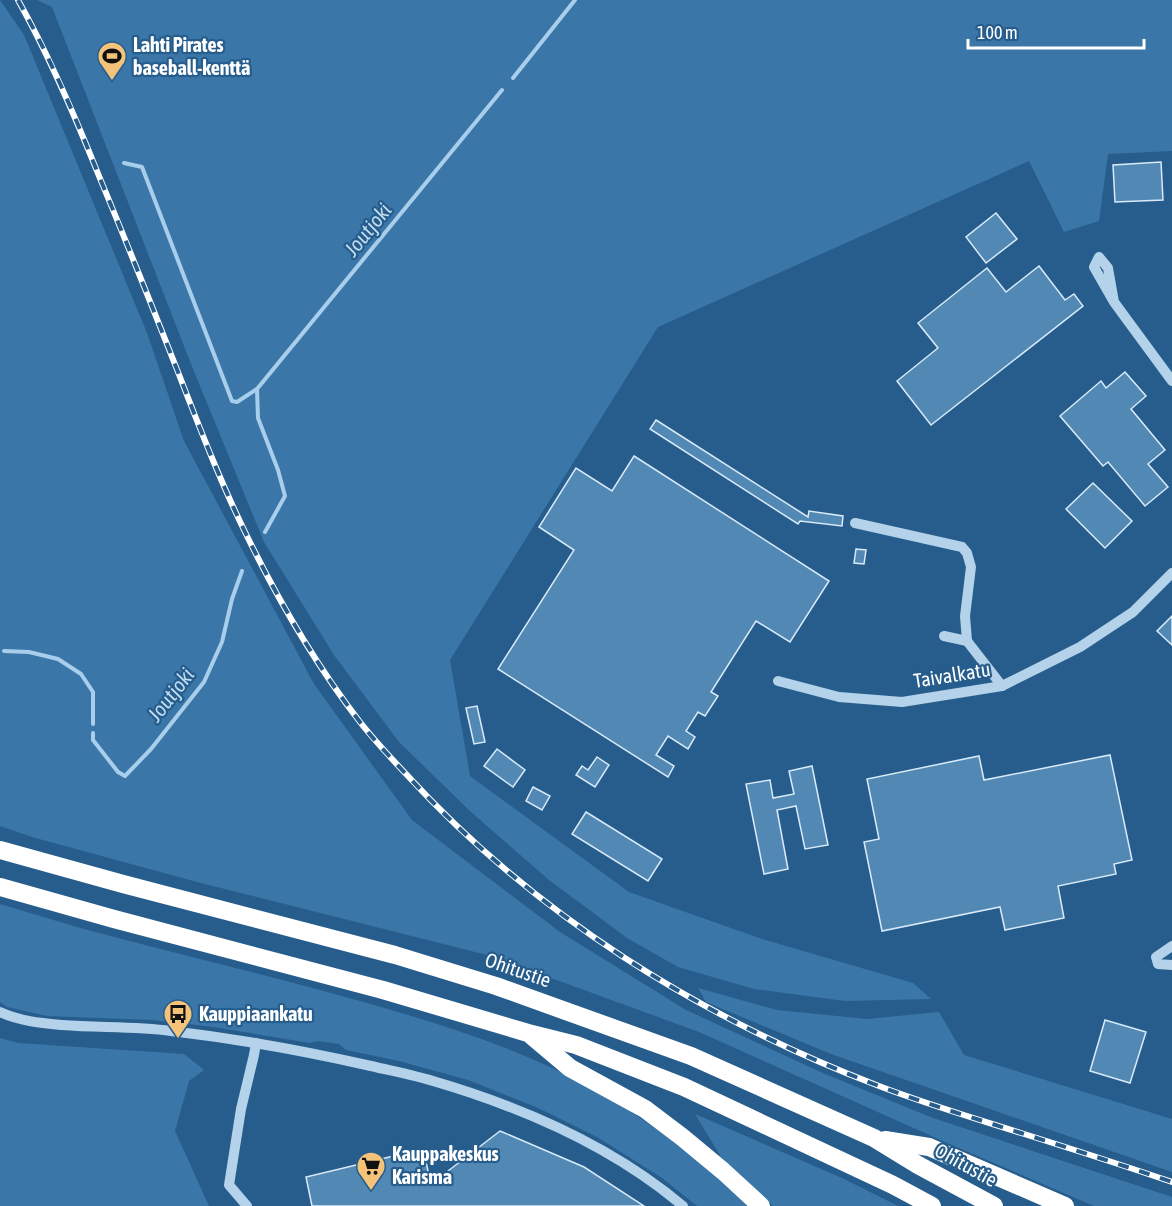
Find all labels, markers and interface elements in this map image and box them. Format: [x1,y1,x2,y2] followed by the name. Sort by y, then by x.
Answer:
[968,12,1144,50] scale bar
[977,22,1018,43] text: 100 m
[133,33,250,79] place label: Lahti Pirates baseball-kenttä
[96,40,128,82] sports icon: Lahti Pirates baseball-kenttä
[338,198,396,261] water label: Joutjoki
[912,657,992,692] street label: Taivalkatu
[141,663,199,727] water label: Joutjoki
[482,948,554,991] street label: Ohitustie
[162,998,194,1040] bus stop icon: Kauppiaankatu
[199,1002,313,1025] place label: Kauppiaankatu
[931,1138,1002,1191] street label: Ohitustie
[392,1142,499,1188] place label: Kauppakeskus Karisma
[355,1150,387,1192] supermarket icon: Kauppakeskus Karisma

